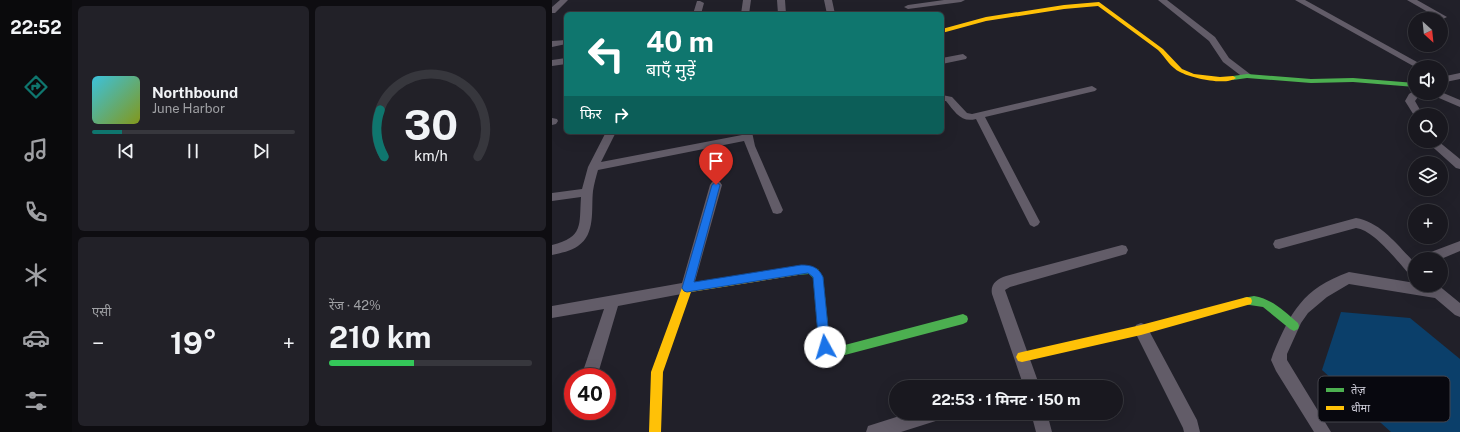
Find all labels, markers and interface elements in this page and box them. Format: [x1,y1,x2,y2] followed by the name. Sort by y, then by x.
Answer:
[1408,12,1448,52] north arrow
[1408,12,1448,292] map controls
[10,17,62,38] text: 22:52
[646,25,714,58] text: 40 m
[580,28,632,80] icon: left
[646,59,696,80] text: बाएँ मुड़ें
[1408,60,1448,100] button: sound
[22,73,50,101] icon: directions
[152,84,238,101] text: Northbound
[403,99,458,148] text: 30
[152,101,225,116] text: June Harbor
[610,104,632,126] icon: right
[580,105,602,122] text: फिर
[1408,108,1448,148] button: search
[22,136,50,164] icon: music
[115,140,137,162] icon: previous
[182,140,204,162] icon: pause
[250,140,272,162] icon: next
[699,144,733,185] pin
[414,146,447,163] text: km/h
[705,150,727,172] icon: arrive
[1408,156,1448,196] button: layers
[22,198,50,226] icon: phone
[1408,204,1448,244] button: +
[1408,252,1448,292] button: −
[22,261,50,289] icon: climate
[329,298,381,313] text: रेंज · 42%
[92,304,111,319] text: एसी
[329,319,431,355] text: 210 km
[22,324,50,352] icon: car
[170,325,217,361] text: 19°
[804,326,846,368] position arrow
[92,330,104,356] text: −
[283,330,295,356] text: +
[564,368,616,420] speed limit sign: 40
[1318,376,1450,422] legend
[1351,384,1366,396] text: तेज़
[22,387,50,415] icon: filters
[932,391,1080,408] text: 22:53 · 1 मिनट · 150 m
[1351,402,1370,414] text: धीमा

